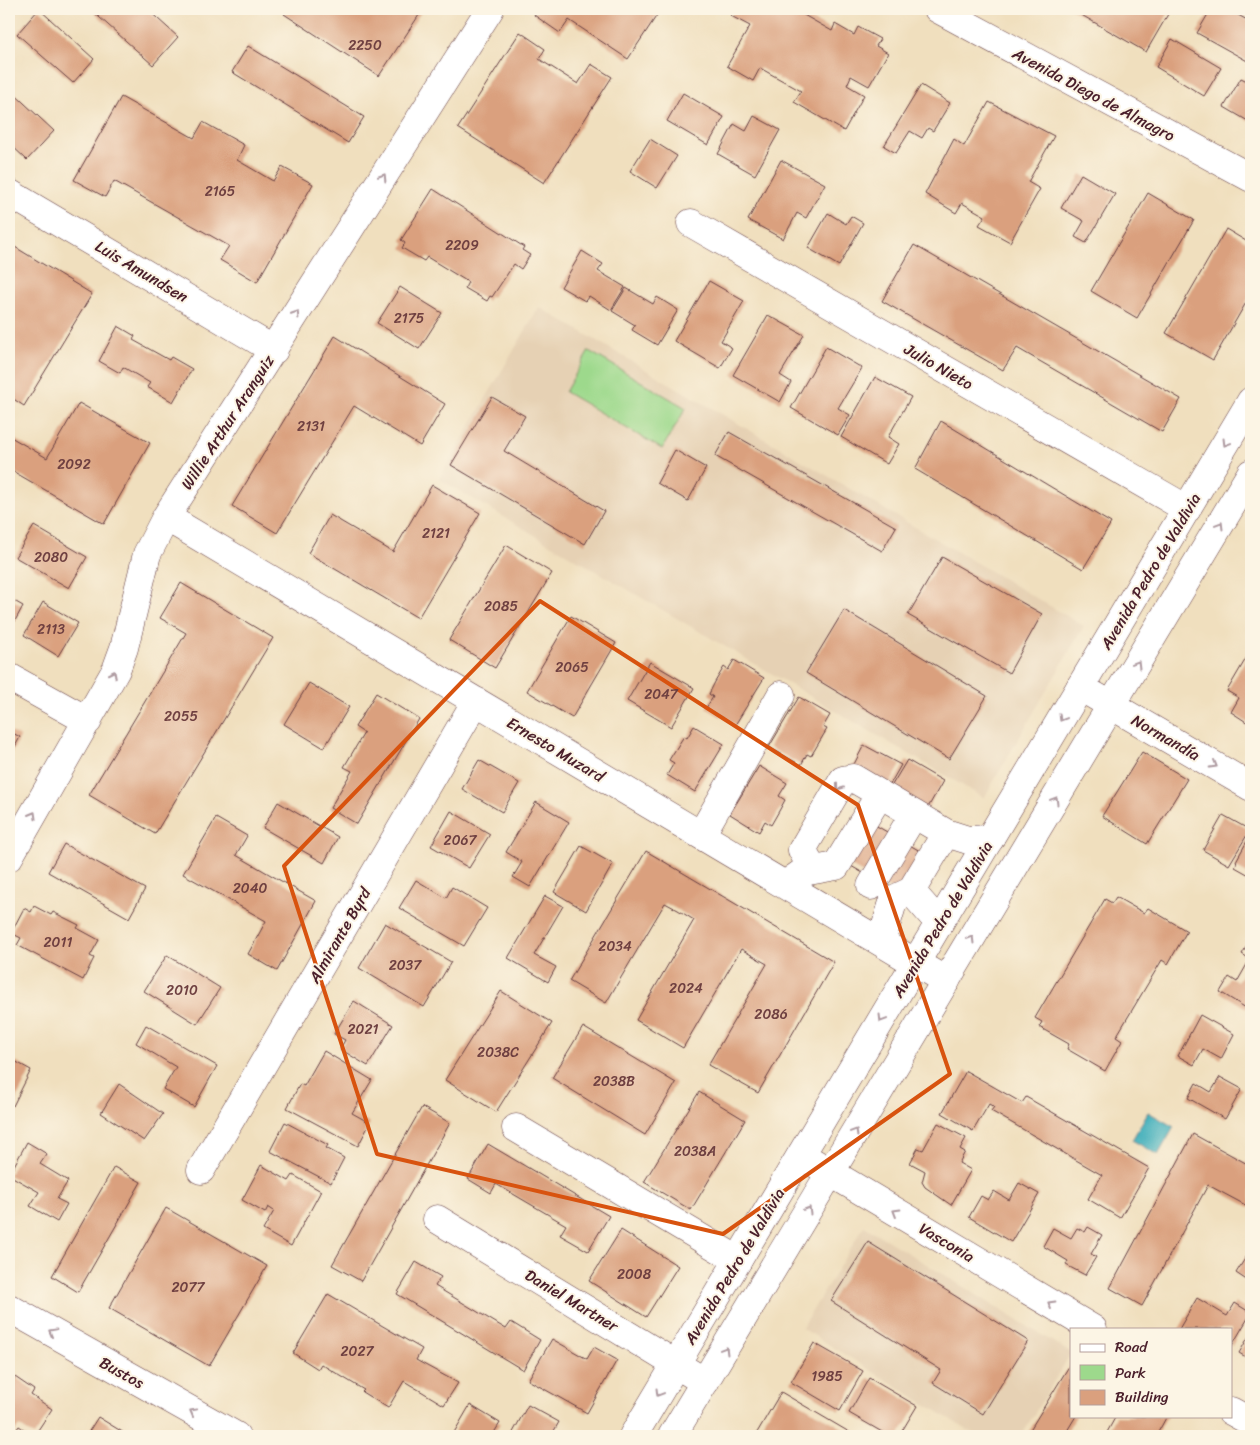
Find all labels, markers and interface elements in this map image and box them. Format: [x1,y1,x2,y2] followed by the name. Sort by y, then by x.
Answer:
[348,33,382,58] house number: 2250
[1006,39,1181,150] street label: Avenida Diego de Almagro
[377,173,386,183] one-way arrow
[205,179,236,204] house number: 2165
[89,232,194,311] street label: Luis Amundsen
[445,233,479,258] house number: 2209
[394,306,425,331] house number: 2175
[289,310,299,319] one-way arrow
[898,334,979,398] street label: Julio Nieto
[173,349,282,496] street label: Willie Arthur Aranguiz
[297,414,325,439] house number: 2131
[1223,437,1233,446] one-way arrow
[57,452,91,477] house number: 2092
[1091,487,1209,656] street label: Avenida Pedro de Valdivia
[422,521,450,546] house number: 2121
[1214,521,1224,530] one-way arrow
[34,545,68,570] house number: 2080
[484,594,518,619] house number: 2085
[37,617,65,642] house number: 2113
[555,655,589,680] house number: 2065
[1130,660,1140,669] one-way arrow
[107,670,117,679] one-way arrow
[644,682,679,707] house number: 2047
[164,704,198,729] house number: 2055
[1126,706,1206,769] street label: Normandía
[501,709,612,791] street label: Ernesto Muzard
[1059,712,1069,721] one-way arrow
[1209,759,1218,769] one-way arrow
[836,781,846,790] one-way arrow
[1048,796,1058,805] one-way arrow
[27,812,37,821] one-way arrow
[444,828,477,853] house number: 2067
[883,835,1001,1004] street label: Avenida Pedro de Valdivia
[233,876,267,901] house number: 2040
[300,880,380,990] street label: Almirante Byrd
[44,930,72,955] house number: 2011
[598,934,632,959] house number: 2034
[965,936,975,945] one-way arrow
[389,953,422,978] house number: 2037
[669,976,703,1001] house number: 2024
[166,978,198,1003] house number: 2010
[754,1002,788,1027] house number: 2086
[878,1014,888,1023] one-way arrow
[347,1017,379,1042] house number: 2021
[477,1040,519,1065] house number: 2038C
[593,1069,635,1094] house number: 2038B
[849,1128,859,1137] one-way arrow
[674,1139,716,1164] house number: 2038A
[675,1182,793,1351] street label: Avenida Pedro de Valdivia
[802,1207,812,1216] one-way arrow
[892,1209,901,1219] one-way arrow
[913,1214,980,1271] street label: Vasconia
[519,1261,625,1341] street label: Daniel Martner
[617,1262,652,1287] house number: 2008
[172,1275,205,1300] house number: 2077
[1047,1300,1056,1310] one-way arrow
[1070,1328,1232,1418] legend
[48,1329,57,1339] one-way arrow
[1115,1334,1148,1360] text: Road
[341,1339,375,1364] house number: 2027
[718,1346,728,1355] one-way arrow
[94,1348,150,1397] street label: Bustos
[1115,1360,1146,1386] text: Park
[811,1364,843,1389] house number: 1985
[1115,1384,1169,1410] text: Building
[656,1387,666,1396] one-way arrow
[190,1409,199,1419] one-way arrow

